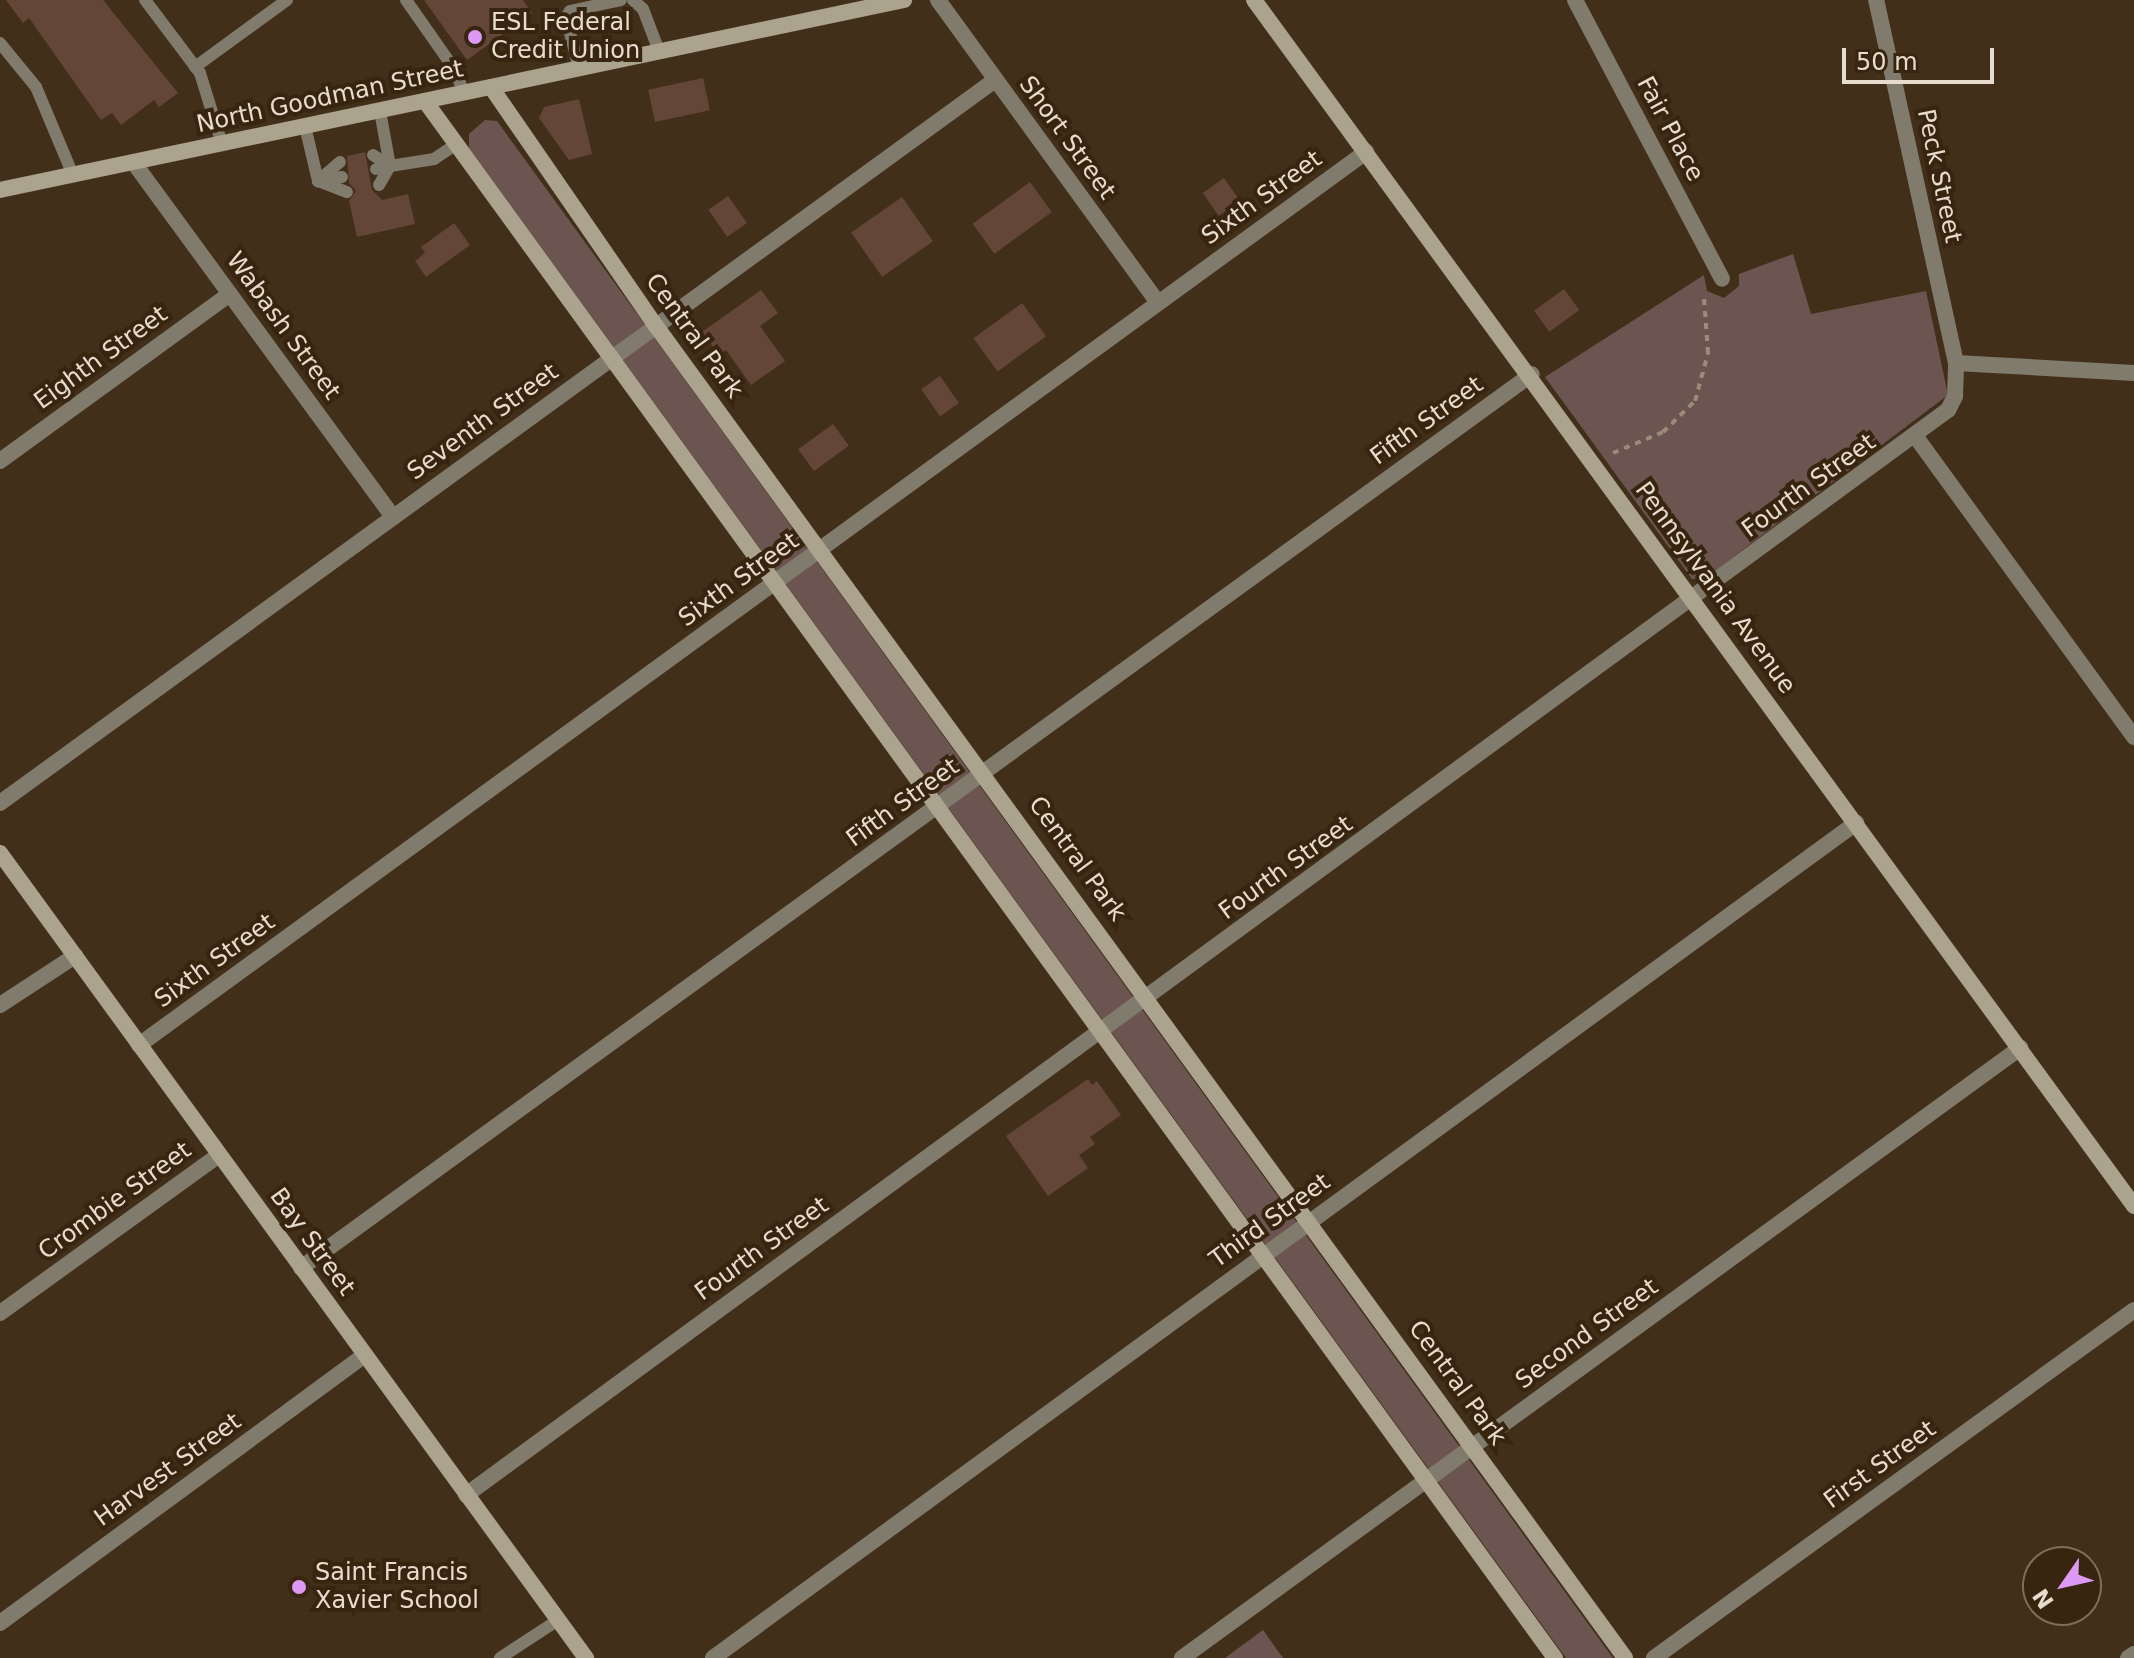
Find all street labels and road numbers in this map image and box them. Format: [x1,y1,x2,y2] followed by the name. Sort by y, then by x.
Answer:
[194,55,466,139] street label: North Goodman Street
[1013,71,1121,205] street label: Short Street
[1630,72,1710,186] street label: Fair Place
[1911,106,1967,246] street label: Peck Street
[1196,145,1328,251] street label: Sixth Street
[220,247,346,405] street label: Wabash Street
[639,268,749,404] street label: Central Park
[29,300,173,416] street label: Eighth Street
[402,358,564,486] street label: Seventh Street
[1365,371,1489,471] street label: Fifth Street
[1737,428,1881,544] street label: Fourth Street
[1629,477,1801,699] street label: Pennsylvania Avenue
[673,527,805,633] street label: Sixth Street
[841,753,965,853] street label: Fifth Street
[1022,791,1132,927] street label: Central Park
[1214,810,1358,926] street label: Fourth Street
[149,908,281,1014] street label: Sixth Street
[33,1136,197,1266] street label: Crombie Street
[1204,1168,1336,1274] street label: Third Street
[263,1183,361,1301] street label: Bay Street
[690,1191,834,1307] street label: Fourth Street
[1510,1273,1664,1395] street label: Second Street
[1402,1315,1512,1451] street label: Central Park
[89,1407,247,1533] street label: Harvest Street
[1819,1415,1941,1515] street label: First Street

